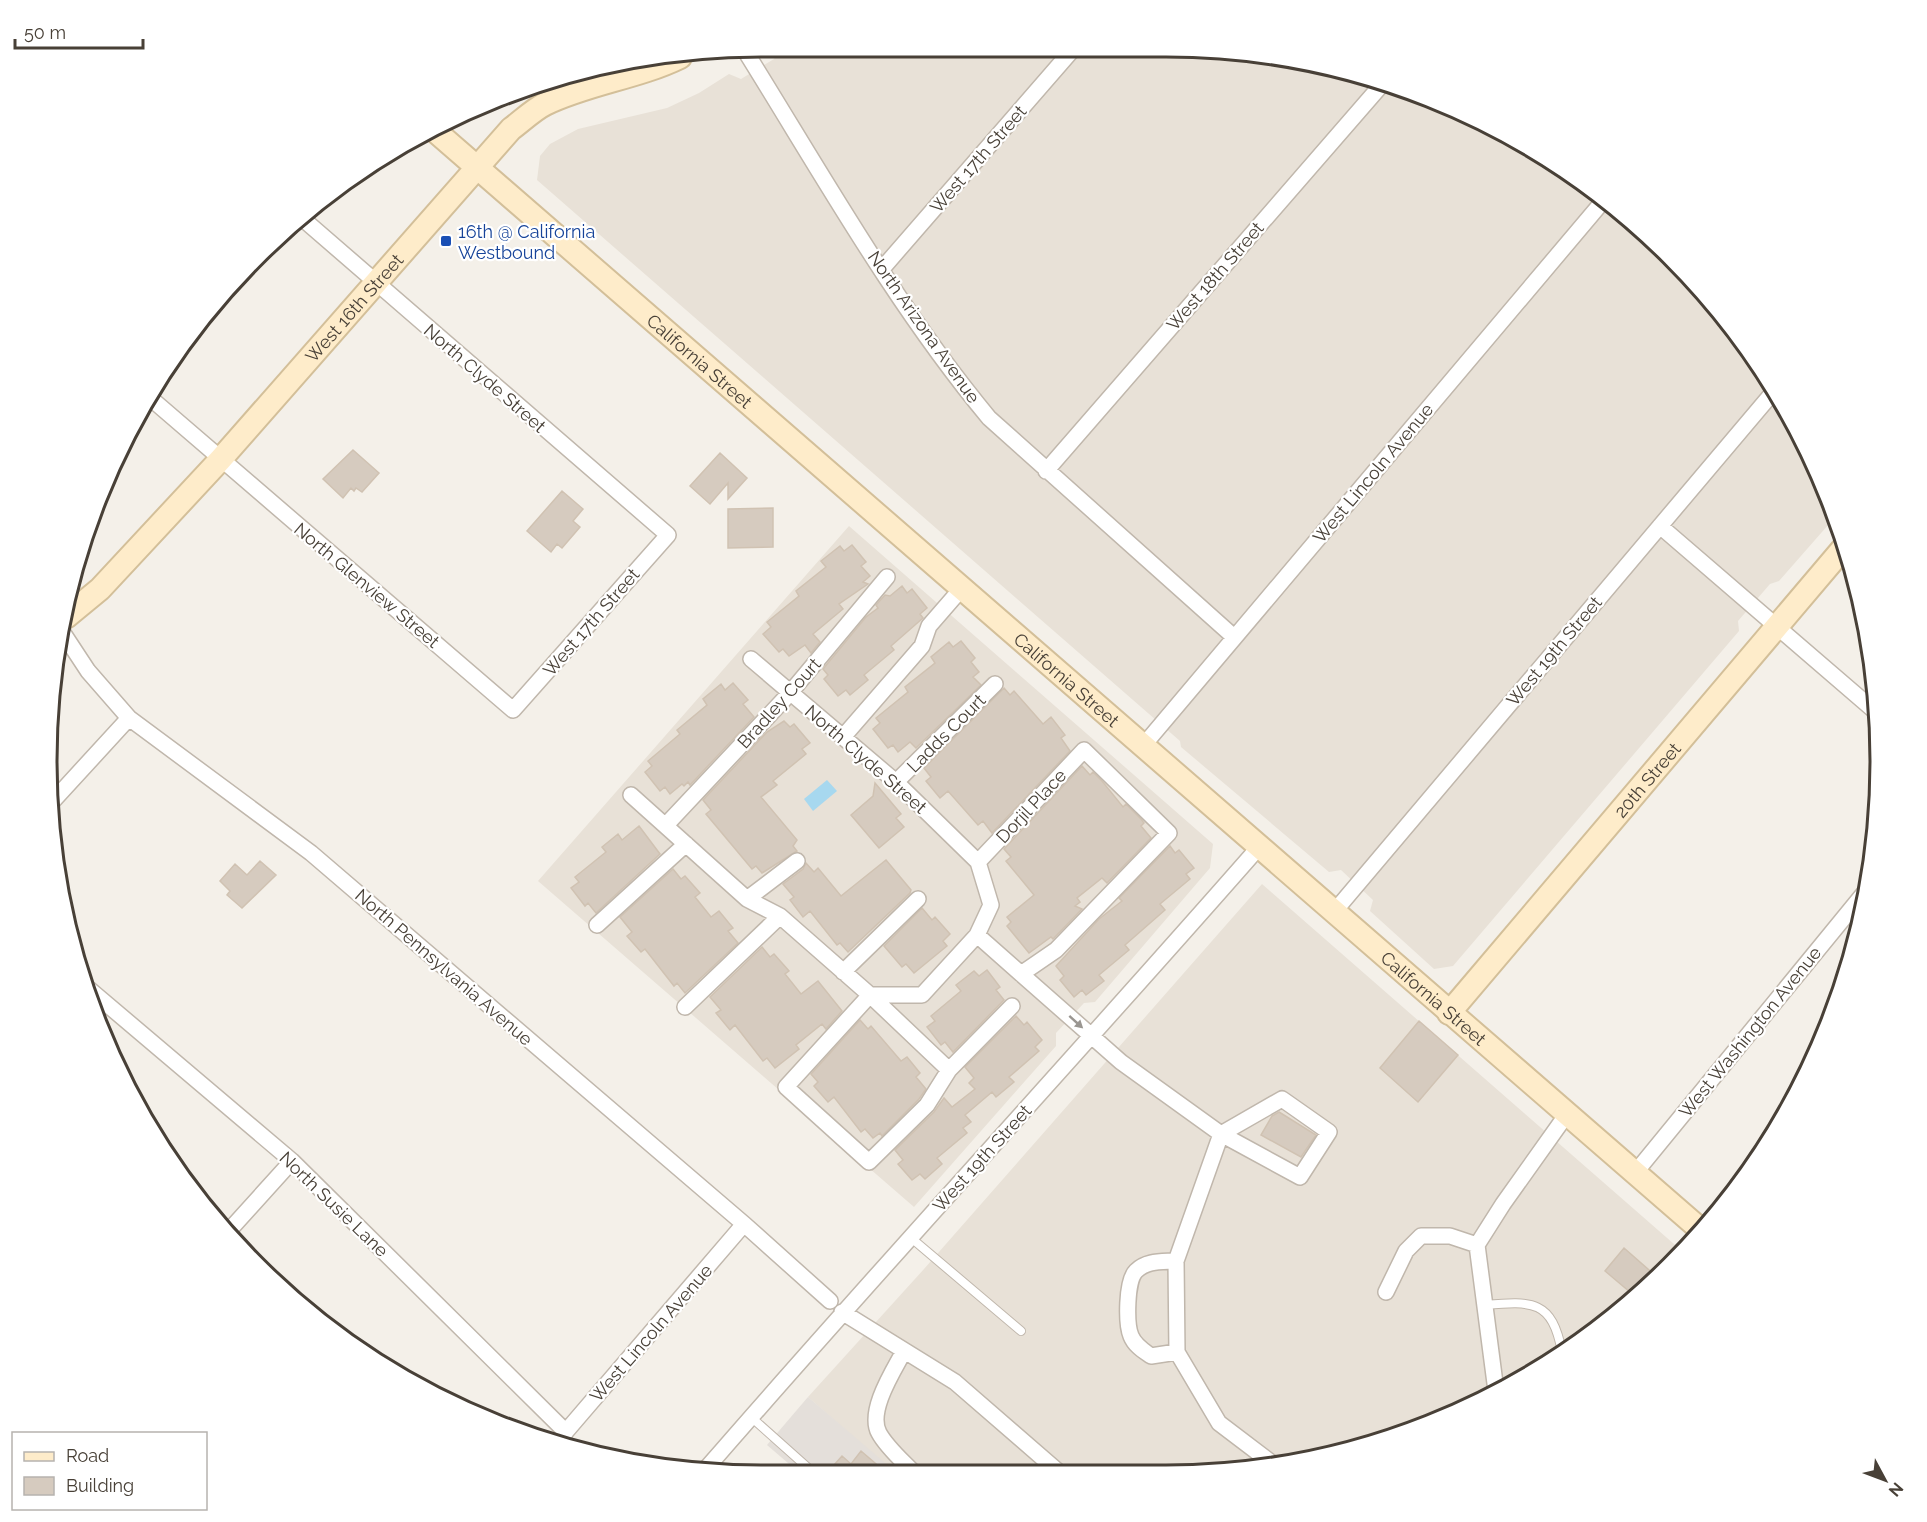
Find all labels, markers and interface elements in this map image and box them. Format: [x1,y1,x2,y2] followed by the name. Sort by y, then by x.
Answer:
[15,12,142,50] scale bar
[24,22,66,43] text: 50 m
[926,101,1030,217] street label: West 17th Street
[1162,217,1268,335] street label: West 18th Street
[458,221,595,263] place label: 16th @ California Westbound
[439,234,453,248] marker: 16th @ California Westbound
[864,247,985,407] street label: North Arizona Avenue
[301,249,407,366] street label: West 16th Street
[643,309,757,412] street label: California Street
[420,319,550,437] street label: North Clyde Street
[1309,399,1438,547] street label: West Lincoln Avenue
[290,518,444,652] street label: North Glenview Street
[539,564,643,680] street label: West 17th Street
[1502,592,1606,710] street label: West 19th Street
[1010,628,1124,731] street label: California Street
[733,653,825,753] street label: Bradley Court
[902,689,990,777] street label: Ladds Court
[801,700,931,818] street label: North Clyde Street
[1609,738,1685,821] street label: 20th Street
[992,764,1071,847] street label: Dorjil Place
[351,884,537,1050] street label: North Pennsylvania Avenue
[1675,942,1826,1122] street label: West Washington Avenue
[1377,947,1491,1049] street label: California Street
[1068,1015,1083,1029] one-way arrow
[928,1100,1036,1216] street label: West 19th Street
[275,1147,393,1261] street label: North Susie Lane
[586,1260,717,1406] street label: West Lincoln Avenue
[12,1432,207,1510] legend
[66,1445,109,1466] text: Road
[1855,1450,1915,1510] north arrow
[66,1475,134,1496] text: Building
[1885,1479,1907,1500] text: N

